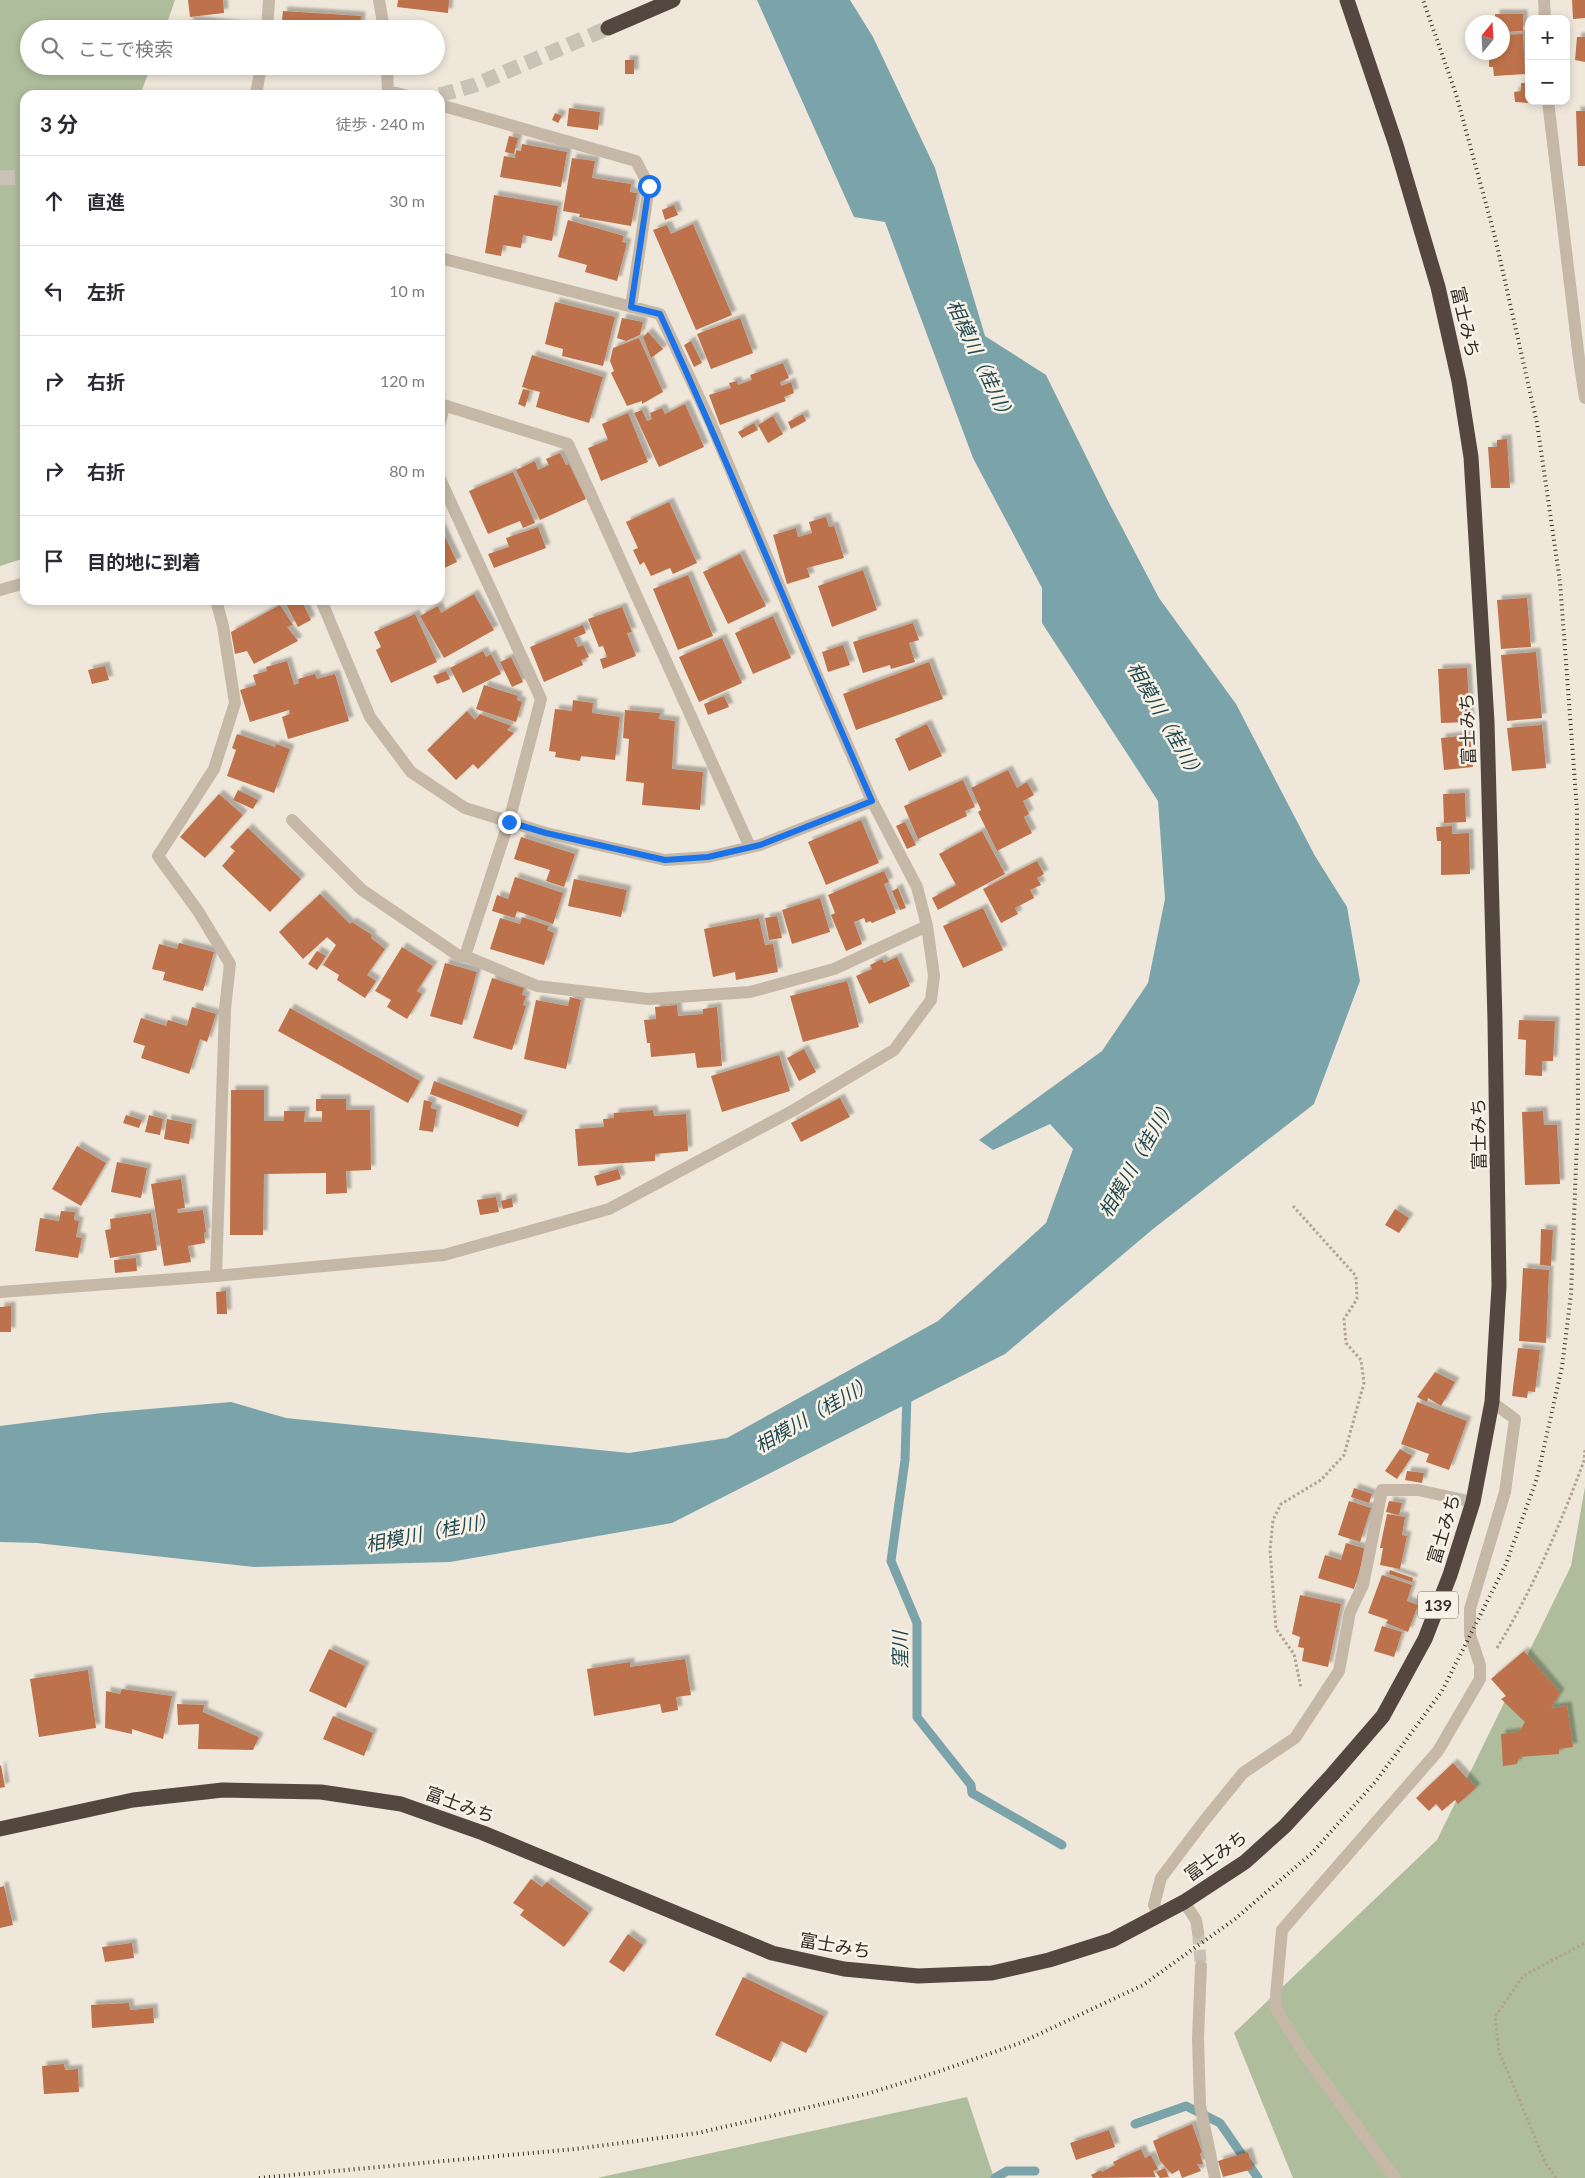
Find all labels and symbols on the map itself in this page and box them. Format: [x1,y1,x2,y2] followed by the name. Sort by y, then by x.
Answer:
[1465,15,1510,60] north arrow
[638,175,661,198] route start
[1447,284,1485,359] street label: 富士みち
[943,296,1020,426] water label: 相模川（桂川）
[1123,657,1210,784] water label: 相模川（桂川）
[1455,693,1479,765] street label: 富士みち
[498,811,521,834] route end
[1093,1094,1180,1221] water label: 相模川（桂川）
[1466,1098,1490,1170] street label: 富士みち
[750,1370,877,1457] water label: 相模川（桂川）
[1422,1491,1464,1566] street label: 富士みち
[363,1508,498,1555] water label: 相模川（桂川）
[1418,1592,1458,1618] road number: 139
[888,1629,911,1669] water label: 窪川
[423,1781,498,1827] street label: 富士みち
[1180,1825,1251,1885] street label: 富士みち
[798,1928,873,1962] street label: 富士みち

